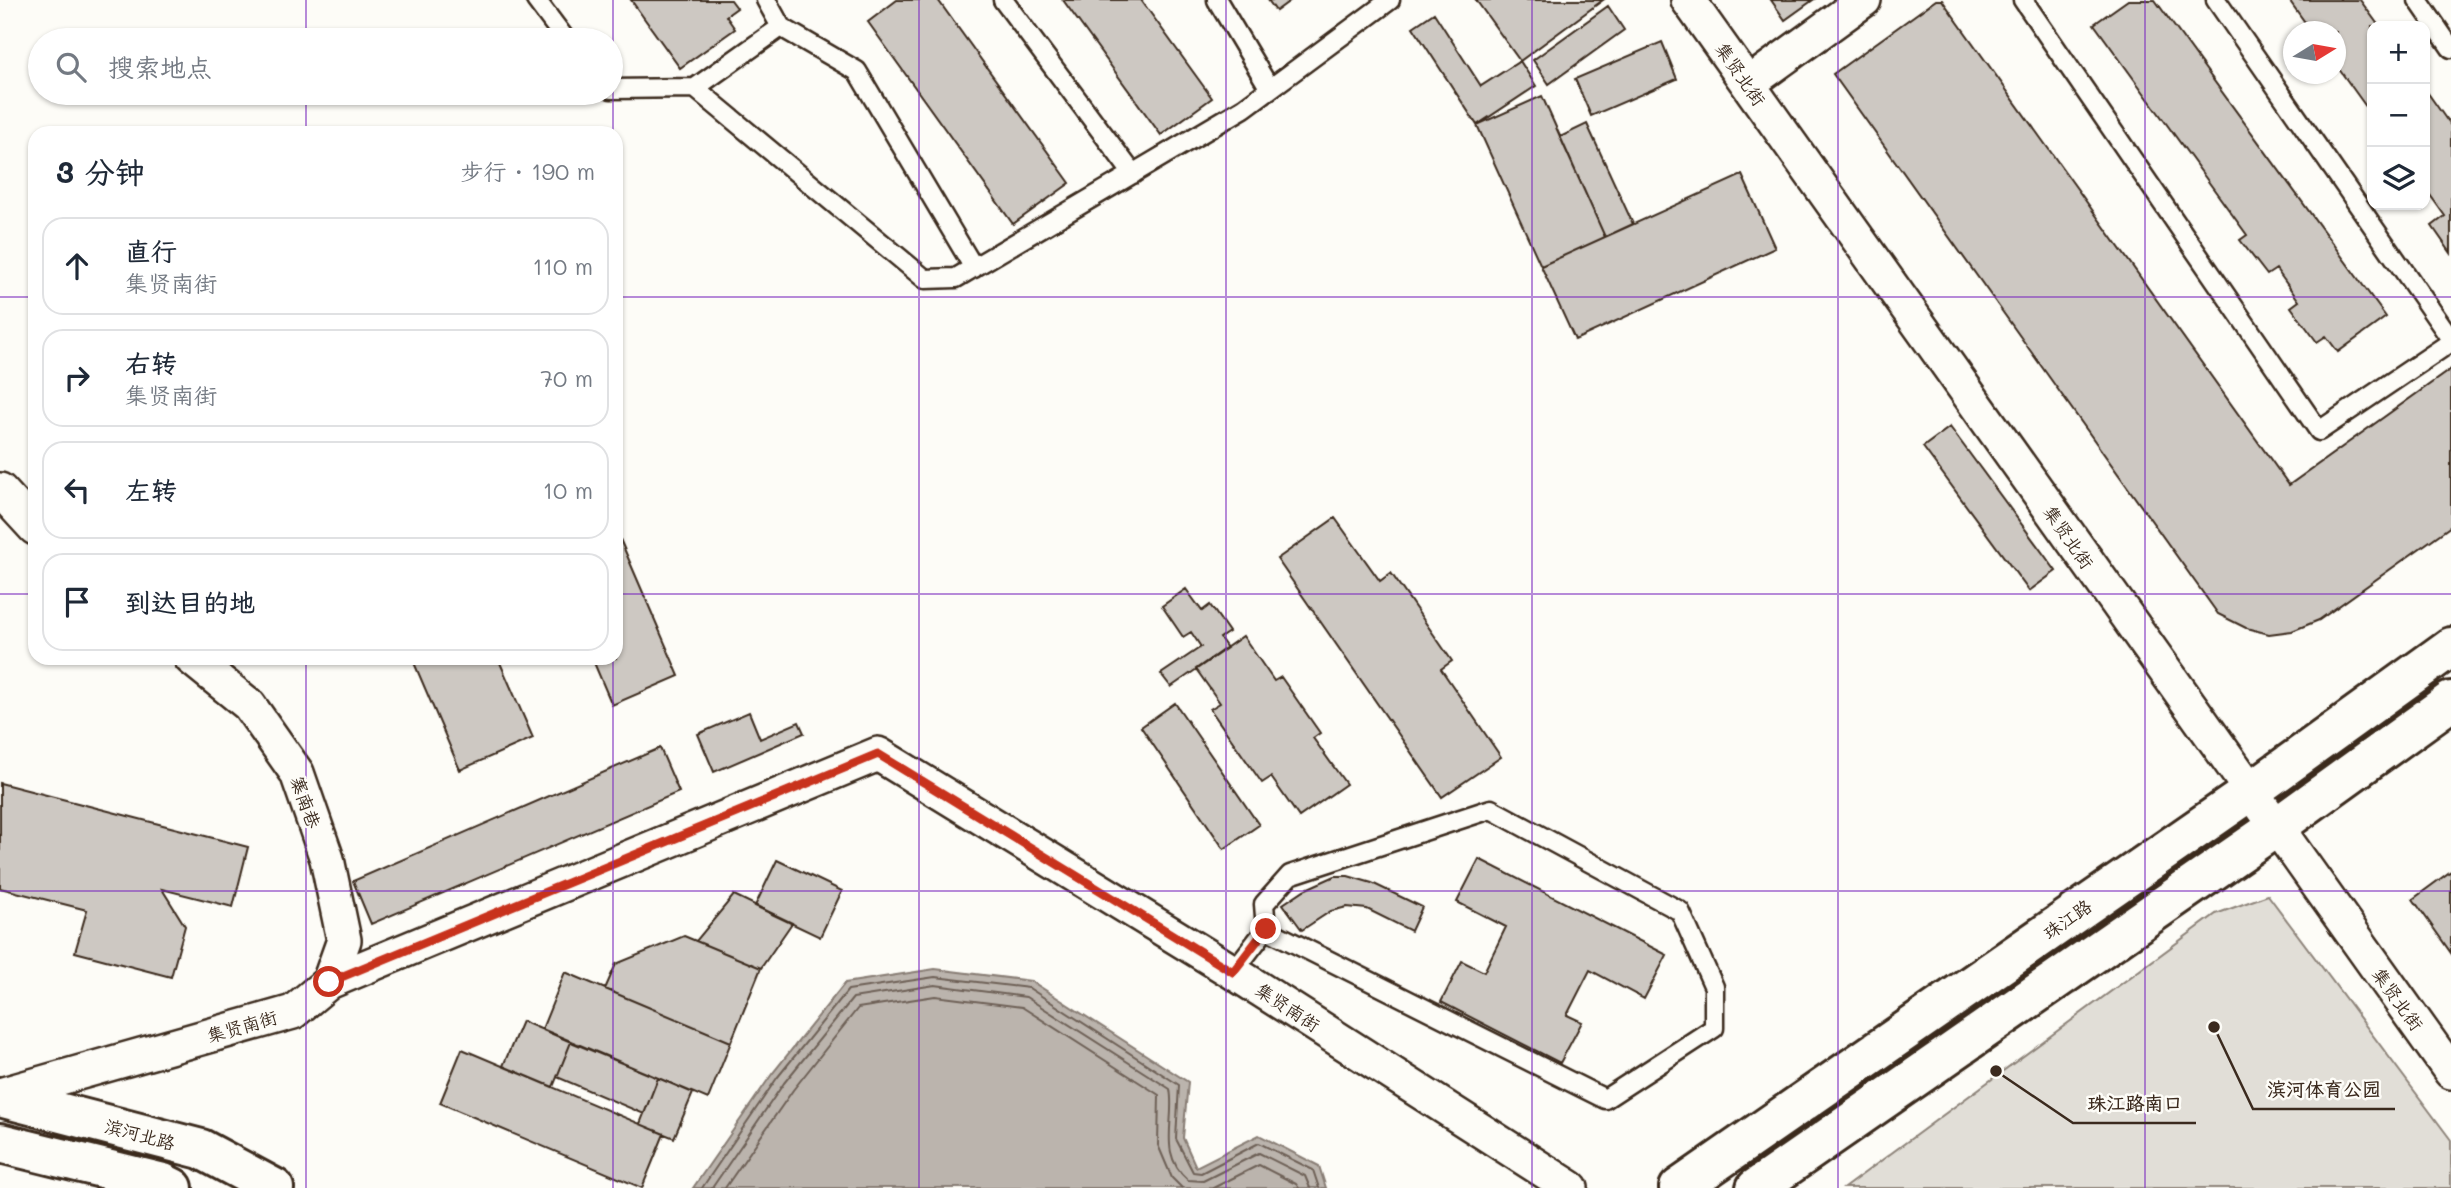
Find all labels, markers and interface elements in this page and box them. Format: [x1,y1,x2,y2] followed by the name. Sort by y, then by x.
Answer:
[2283,21,2346,84] north arrow
[2367,21,2430,210] map controls
[2367,21,2430,84] button: +
[28,28,623,105] search box
[1711,38,1771,110] street label: 集贤北街
[52,48,90,86] icon: search
[108,50,212,84] text: 搜索地点
[2367,84,2430,147] button: −
[2367,147,2430,210] button: layers
[56,151,145,191] text: 3 分钟
[460,156,595,186] text: 步行 · 190 m
[125,234,177,268] text: 直行
[58,247,96,285] icon: ahead
[533,251,593,281] text: 110 m
[125,268,217,298] text: 集贤南街
[125,346,177,380] text: 右转
[58,359,96,397] icon: right
[540,363,593,393] text: 70 m
[125,380,217,410] text: 集贤南街
[58,471,96,509] icon: left
[125,473,177,507] text: 左转
[543,475,593,505] text: 10 m
[2039,501,2099,573] street label: 集贤北街
[58,583,96,621] icon: arrive
[125,585,255,619] text: 到达目的地
[285,773,327,831] street label: 寨南巷
[2038,894,2096,944] street label: 珠江路
[1250,913,1281,944] route end
[2367,963,2429,1035] street label: 集贤北街
[313,966,344,997] route start
[1251,977,1325,1037] street label: 集贤南街
[204,1005,280,1047] street label: 集贤南街
[2253,1069,2395,1109] callout: 滨河体育公园
[2267,1076,2381,1101] text: 滨河体育公园
[2073,1083,2196,1123] callout: 珠江路南口
[2087,1090,2183,1115] text: 珠江路南口
[102,1113,178,1155] street label: 滨河北路

